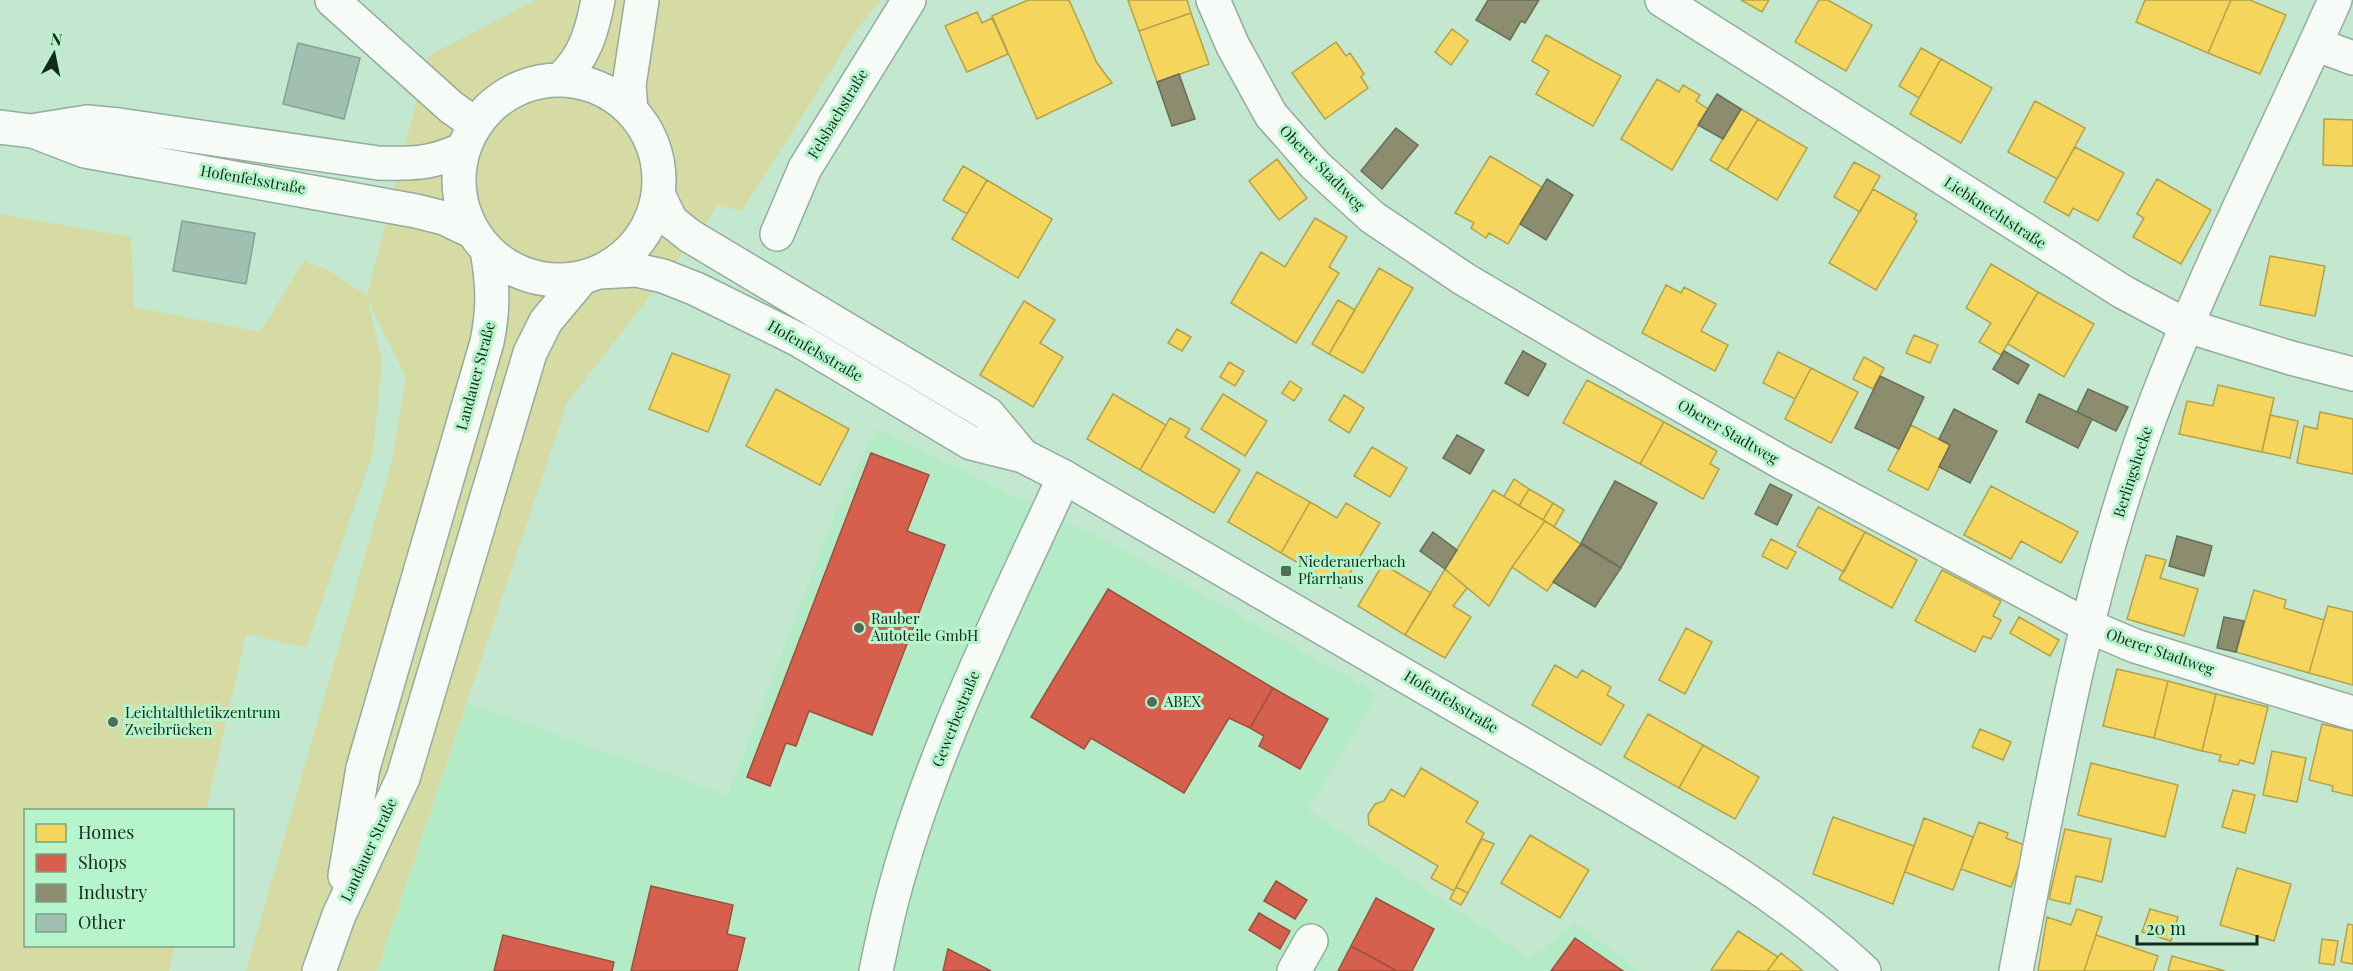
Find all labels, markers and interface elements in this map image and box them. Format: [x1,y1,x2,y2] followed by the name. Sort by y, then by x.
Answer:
[24,24,84,84] north arrow
[49,27,64,50] text: N
[802,65,872,162] street label: Felsbachstraße
[1276,120,1370,214] street label: Oberer Stadtweg
[199,160,307,198] street label: Hofenfelsstraße
[1941,172,2050,253] street label: Liebknechtstraße
[764,315,867,385] street label: Hofenfelsstraße
[451,319,499,432] street label: Landauer Straße
[1675,394,1783,468] street label: Oberer Stadtweg
[2108,424,2156,520] street label: Berlingshecke
[1298,551,1406,588] place label: Niederauerbach Pfarrhaus
[1279,564,1293,578] marker: Niederauerbach Pfarrhaus
[870,608,978,645] place label: Rauber Autoteile GmbH
[852,621,866,635] marker: Rauber Autoteile GmbH
[2104,623,2217,679] street label: Oberer Stadtweg
[1401,665,1502,737] street label: Hofenfelsstraße
[927,668,983,770] street label: Gewerbestraße
[1163,691,1202,711] place label: ABEX
[1145,695,1159,709] marker: ABEX
[125,702,281,739] place label: Leichtalthletikzentrum Zweibrücken
[106,715,120,729] marker: Leichtalthletikzentrum Zweibrücken
[335,795,401,904] street label: Landauer Straße
[24,809,234,947] legend
[78,820,134,844] text: Homes
[78,850,127,874] text: Shops
[78,880,147,904] text: Industry
[2137,908,2257,946] scale bar
[78,910,125,934] text: Other
[2146,916,2186,940] text: 20 m

